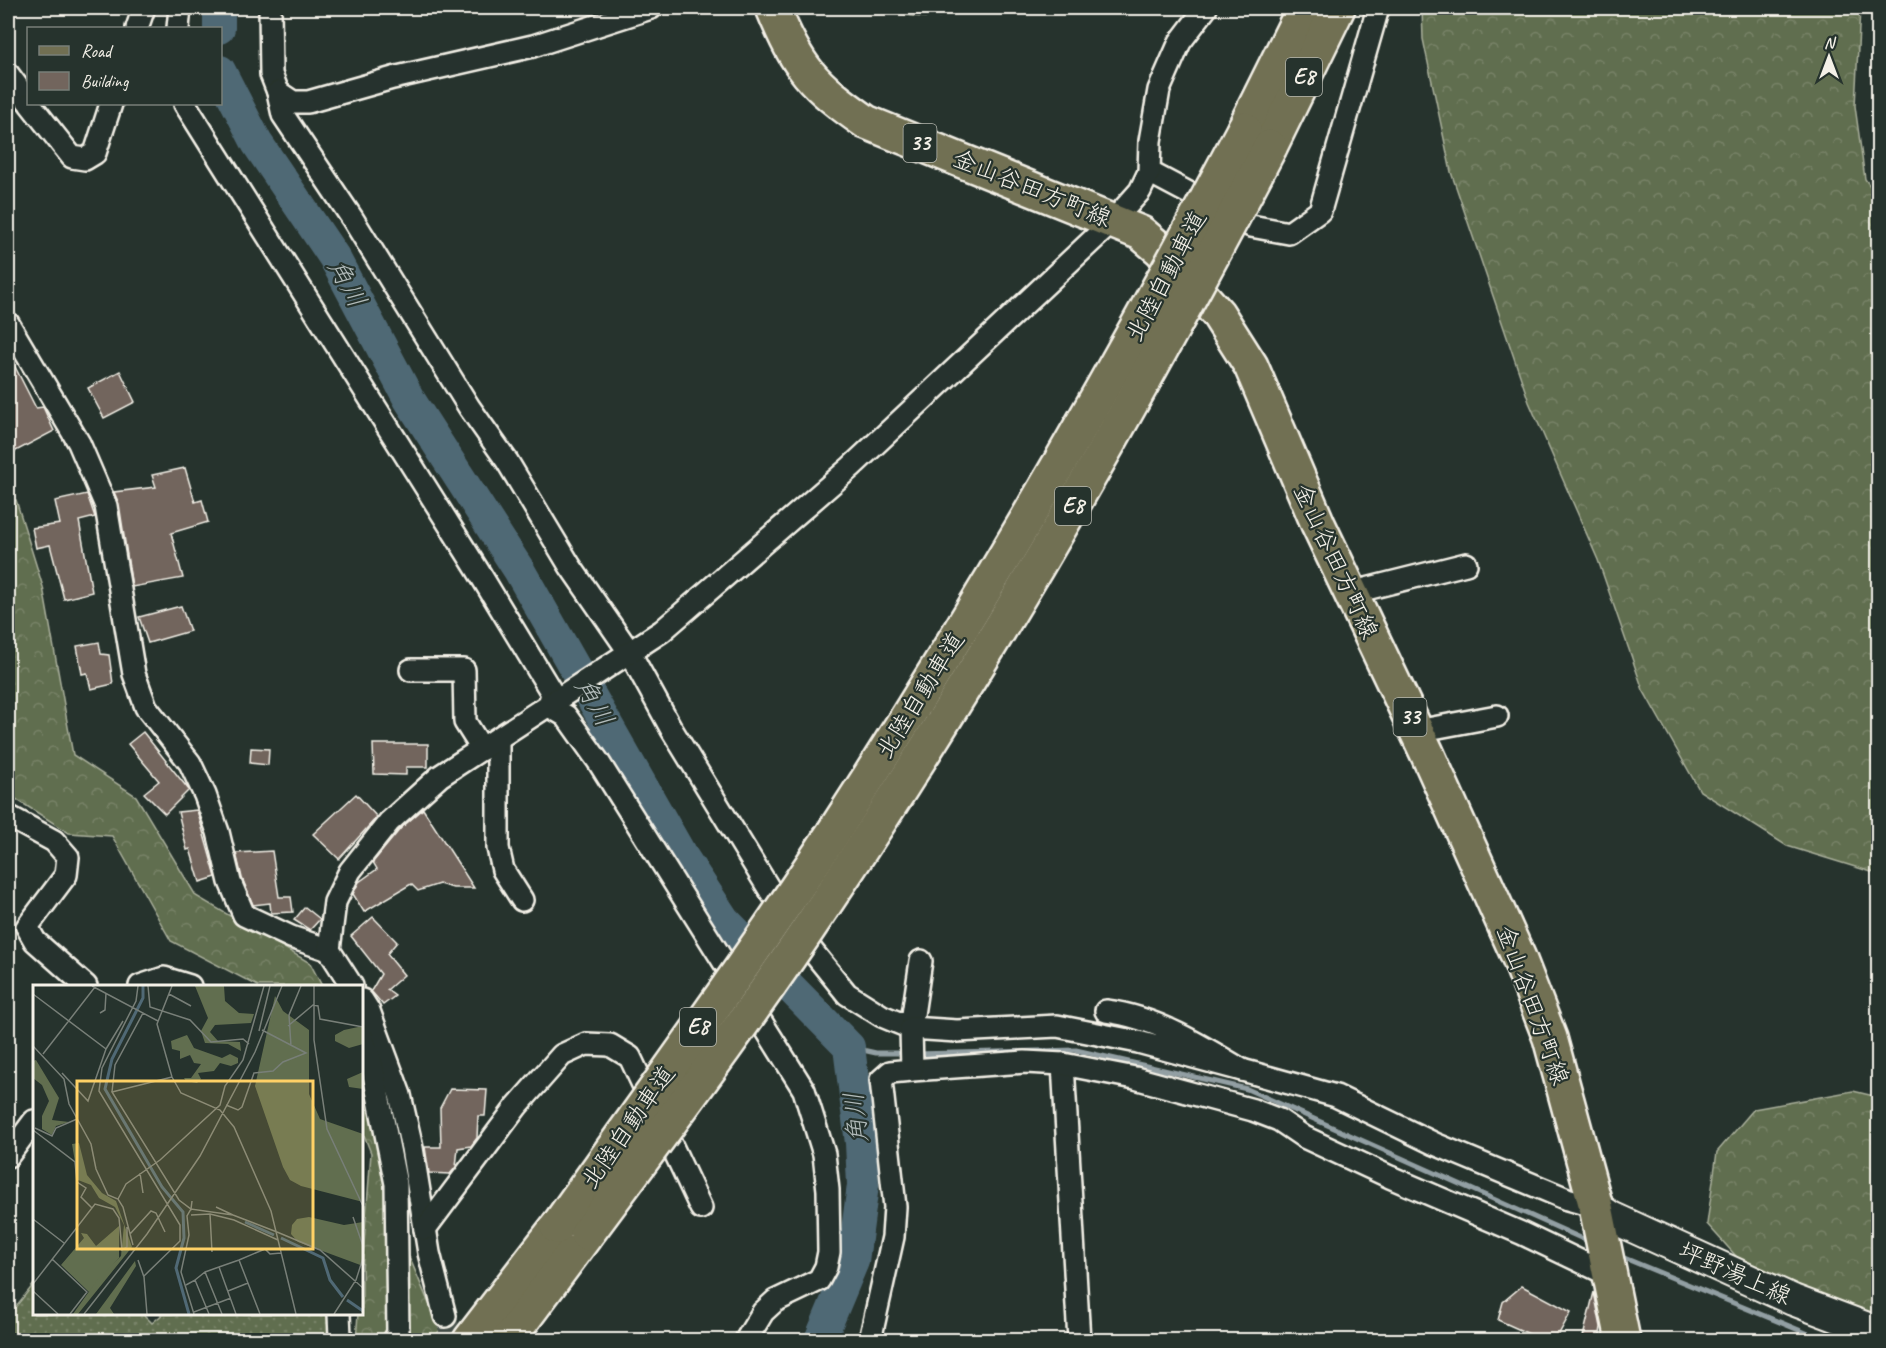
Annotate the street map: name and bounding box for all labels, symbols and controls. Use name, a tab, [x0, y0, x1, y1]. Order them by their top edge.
legend	[27, 27, 222, 105]
north arrow	[1799, 27, 1859, 87]
text: N	[1824, 33, 1837, 53]
text: Road	[81, 40, 114, 62]
road number: E8	[1286, 58, 1322, 96]
text: Building	[81, 70, 130, 92]
road number: 33	[904, 124, 936, 162]
street label: 金山谷田方町線	[948, 143, 1116, 233]
street label: 北陸自動車道	[1119, 205, 1213, 347]
water label: 角川	[320, 252, 374, 314]
street label: 金山谷田方町線	[1287, 479, 1385, 643]
road number: E8	[1055, 487, 1091, 525]
street label: 北陸自動車道	[869, 626, 971, 764]
water label: 角川	[567, 671, 621, 733]
road number: 33	[1394, 698, 1426, 736]
street label: 金山谷田方町線	[1490, 921, 1576, 1089]
inset map	[33, 985, 363, 1315]
road number: E8	[680, 1008, 716, 1046]
street label: 北陸自動車道	[574, 1059, 682, 1195]
water label: 角川	[837, 1090, 875, 1146]
street label: 坪野湯上線	[1674, 1235, 1796, 1311]

